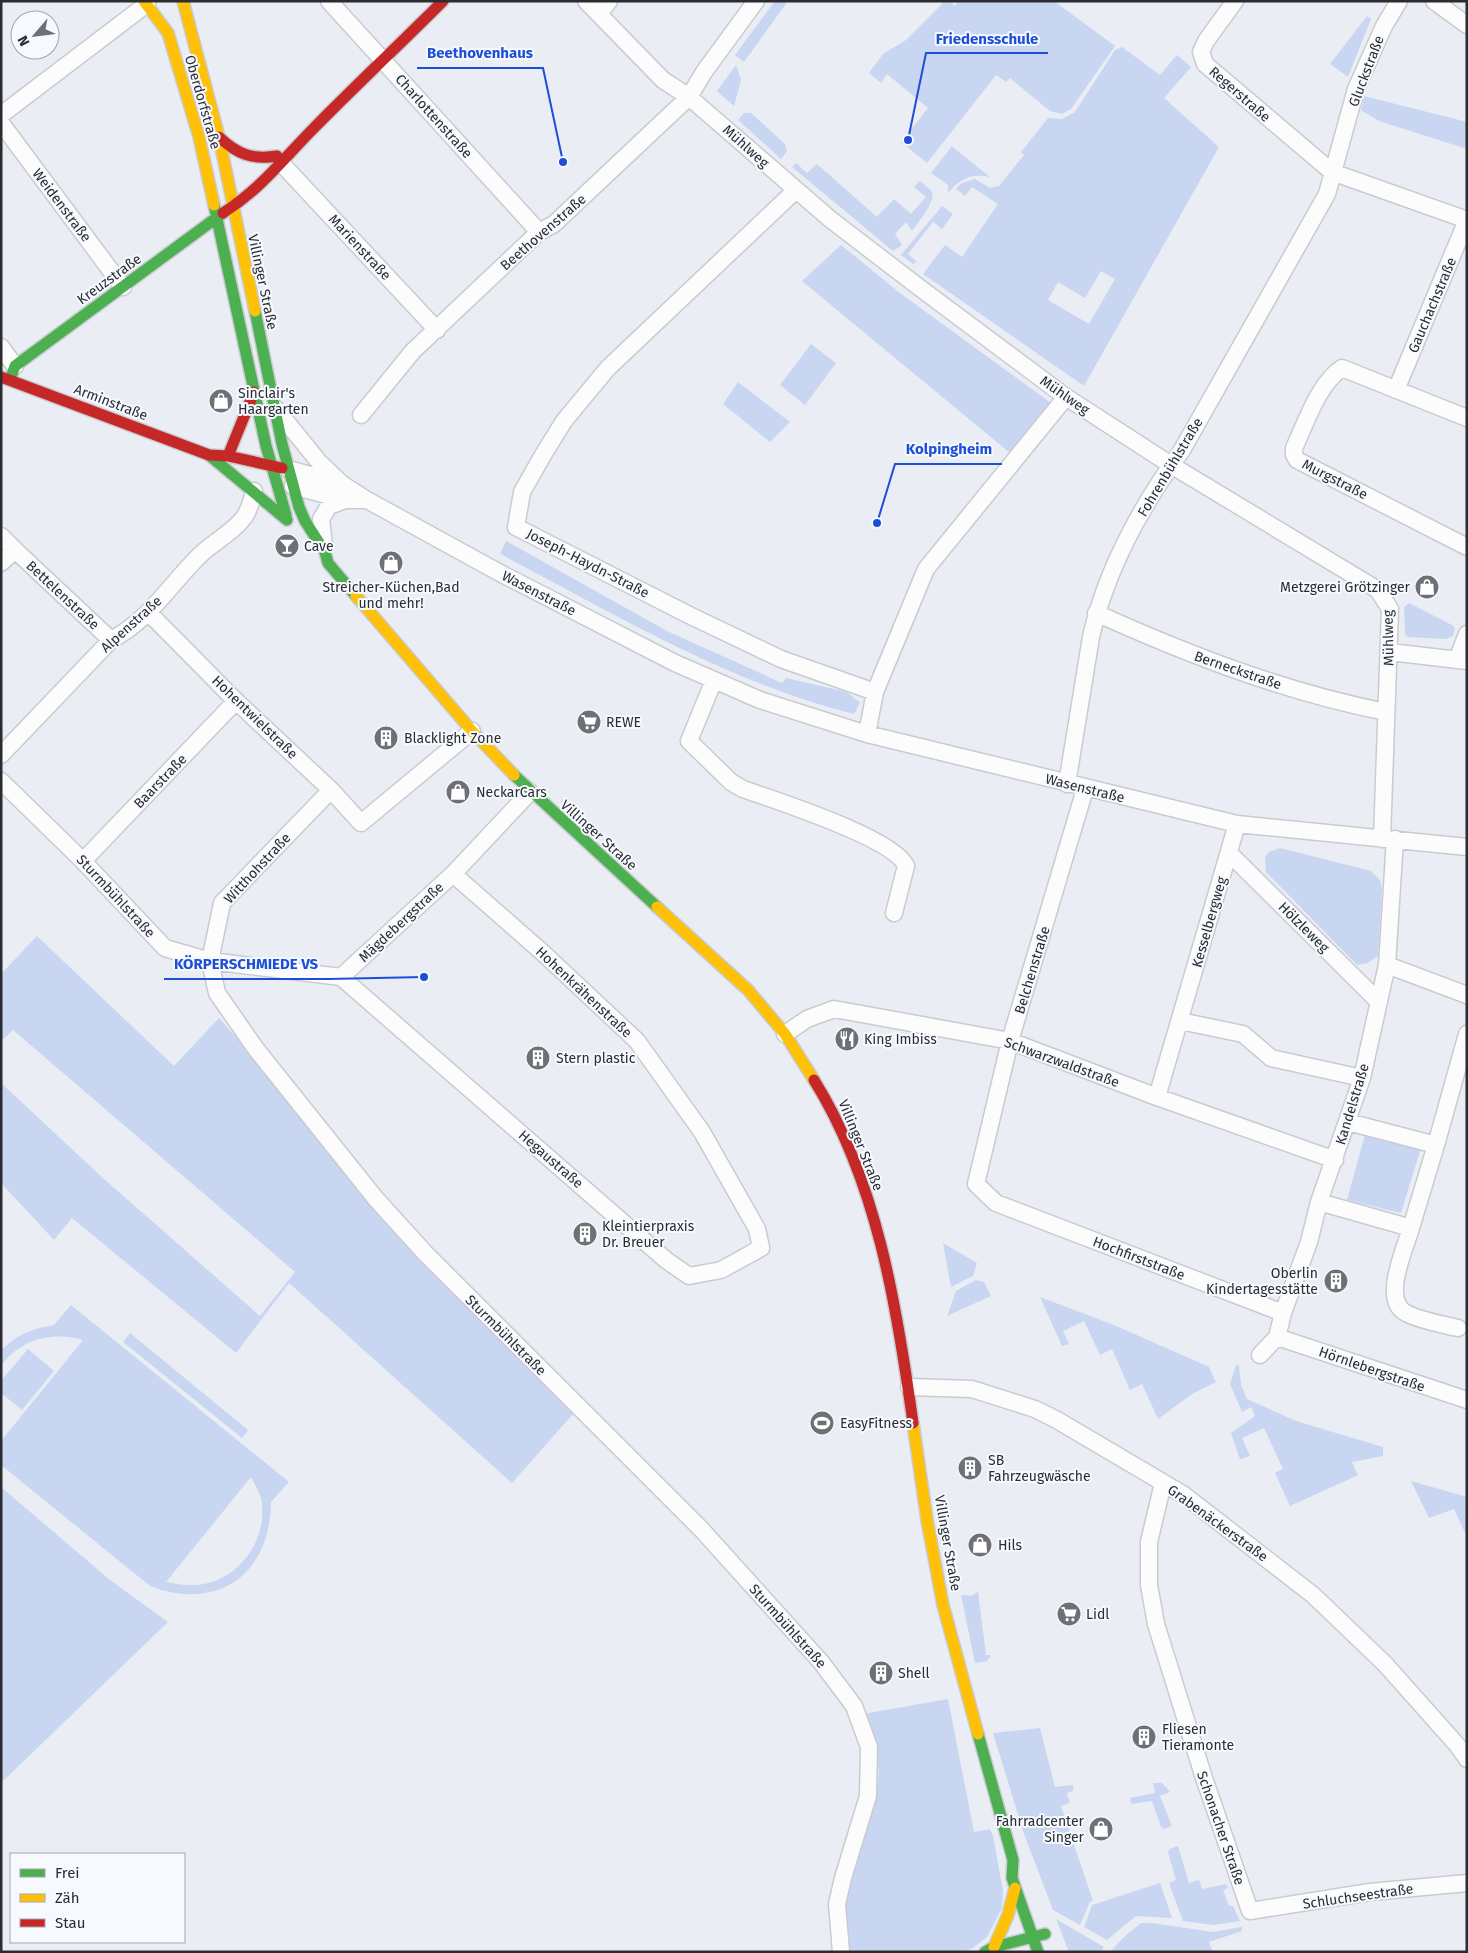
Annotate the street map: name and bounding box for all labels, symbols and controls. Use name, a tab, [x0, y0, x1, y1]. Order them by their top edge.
north arrow	[10, 10, 60, 60]
callout: Friedensschule	[926, 23, 1048, 53]
text: Friedensschule	[936, 30, 1038, 48]
text: N	[14, 33, 34, 49]
street label: Gluckstraße	[1345, 33, 1388, 109]
callout: Beethovenhaus	[417, 38, 543, 68]
text: Beethovenhaus	[427, 44, 533, 62]
street label: Oberdorfstraße	[181, 53, 224, 151]
street label: Regerstraße	[1205, 63, 1274, 126]
street label: Charlottenstraße	[392, 71, 476, 162]
street label: Mühlweg	[719, 121, 773, 172]
street label: Weidenstraße	[29, 165, 95, 245]
street label: Beethovenstraße	[497, 191, 590, 274]
street label: Marienstraße	[325, 211, 394, 284]
street label: Villinger Straße	[244, 233, 281, 331]
street label: Kreuzstraße	[74, 250, 145, 308]
street label: Gauchachstraße	[1405, 255, 1460, 355]
street label: Mühlweg	[1037, 372, 1093, 419]
street label: Arminstraße	[72, 381, 150, 424]
place label: Sinclair's Haargarten	[238, 385, 309, 418]
shop icon: Sinclair's Haargarten	[208, 388, 234, 414]
street label: Fohrenbühlstraße	[1134, 415, 1207, 520]
callout: Kolpingheim	[895, 434, 1002, 464]
text: Kolpingheim	[906, 440, 992, 458]
street label: Murgstraße	[1299, 456, 1370, 503]
street label: Joseph-Haydn-Straße	[524, 525, 652, 602]
bar icon: Cave	[274, 533, 300, 559]
place label: Cave	[304, 538, 334, 555]
shop icon: Streicher-Küchen,Bad und mehr!	[378, 550, 404, 576]
street label: Bettelenstraße	[23, 557, 103, 633]
street label: Wasenstraße	[499, 567, 579, 619]
shop icon: Metzgerei Grötzinger	[1414, 574, 1440, 600]
place label: Streicher-Küchen,Bad und mehr!	[322, 579, 460, 612]
place label: Metzgerei Grötzinger	[1280, 579, 1411, 596]
street label: Alpenstraße	[97, 593, 165, 656]
street label: Mühlweg	[1379, 609, 1397, 666]
street label: Berneckstraße	[1192, 648, 1284, 693]
street label: Hohentwielstraße	[208, 672, 301, 763]
supermarket icon: REWE	[576, 709, 602, 735]
place label: REWE	[606, 714, 641, 731]
building icon: Blacklight Zone	[373, 725, 399, 751]
place label: Blacklight Zone	[404, 730, 501, 747]
street label: Baarstraße	[130, 751, 190, 812]
street label: Wasenstraße	[1044, 770, 1126, 807]
shop icon: NeckarCars	[445, 779, 471, 805]
place label: NeckarCars	[476, 784, 547, 801]
street label: Villinger Straße	[557, 797, 640, 874]
street label: Witthohstraße	[220, 830, 294, 907]
street label: Sturmbühlstraße	[73, 851, 158, 941]
street label: Kesselbergweg	[1188, 874, 1231, 970]
street label: Mägdebergstraße	[355, 879, 447, 966]
street label: Hölzleweg	[1275, 898, 1333, 957]
street label: Belchenstraße	[1011, 924, 1054, 1016]
street label: Hohenkrähenstraße	[532, 943, 635, 1041]
callout: KÖRPERSCHMIEDE VS	[164, 949, 328, 979]
text: KÖRPERSCHMIEDE VS	[174, 955, 319, 973]
restaurant icon: King Imbiss	[834, 1026, 860, 1052]
place label: King Imbiss	[864, 1031, 937, 1048]
street label: Schwarzwaldstraße	[1002, 1034, 1122, 1091]
building icon: Stern plastic	[525, 1045, 551, 1071]
place label: Stern plastic	[556, 1050, 636, 1067]
street label: Kandelstraße	[1332, 1061, 1373, 1147]
street label: Villinger Straße	[834, 1097, 887, 1193]
street label: Hegaustraße	[515, 1127, 586, 1192]
place label: Kleintierpraxis Dr. Breuer	[602, 1218, 695, 1251]
building icon: Kleintierpraxis Dr. Breuer	[572, 1221, 598, 1247]
street label: Hochfirststraße	[1090, 1233, 1187, 1284]
place label: Oberlin Kindertagesstätte	[1206, 1265, 1318, 1298]
building icon: Oberlin Kindertagesstätte	[1323, 1268, 1349, 1294]
street label: Sturmbühlstraße	[462, 1291, 550, 1379]
street label: Hörnlebergstraße	[1316, 1343, 1427, 1396]
sports icon: EasyFitness	[809, 1410, 835, 1436]
place label: EasyFitness	[840, 1415, 913, 1432]
place label: SB Fahrzeugwäsche	[988, 1452, 1091, 1485]
building icon: SB Fahrzeugwäsche	[957, 1455, 983, 1481]
street label: Grabenäckerstraße	[1164, 1481, 1271, 1565]
street label: Villinger Straße	[931, 1494, 964, 1592]
shop icon: Hils	[967, 1532, 993, 1558]
place label: Hils	[998, 1537, 1023, 1554]
street label: Sturmbühlstraße	[745, 1581, 830, 1672]
supermarket icon: Lidl	[1056, 1601, 1082, 1627]
place label: Lidl	[1086, 1606, 1109, 1623]
building icon: Shell	[868, 1660, 894, 1686]
place label: Shell	[898, 1665, 930, 1682]
place label: Fliesen Tieramonte	[1162, 1721, 1234, 1754]
building icon: Fliesen Tieramonte	[1131, 1724, 1157, 1750]
street label: Schonacher Straße	[1193, 1769, 1248, 1887]
place label: Fahrradcenter Singer	[996, 1813, 1085, 1846]
shop icon: Fahrradcenter Singer	[1088, 1816, 1114, 1842]
legend	[10, 1853, 185, 1943]
text: Frei	[55, 1864, 80, 1882]
street label: Schluchseestraße	[1302, 1880, 1414, 1913]
text: Zäh	[55, 1889, 80, 1907]
text: Stau	[55, 1914, 85, 1932]

